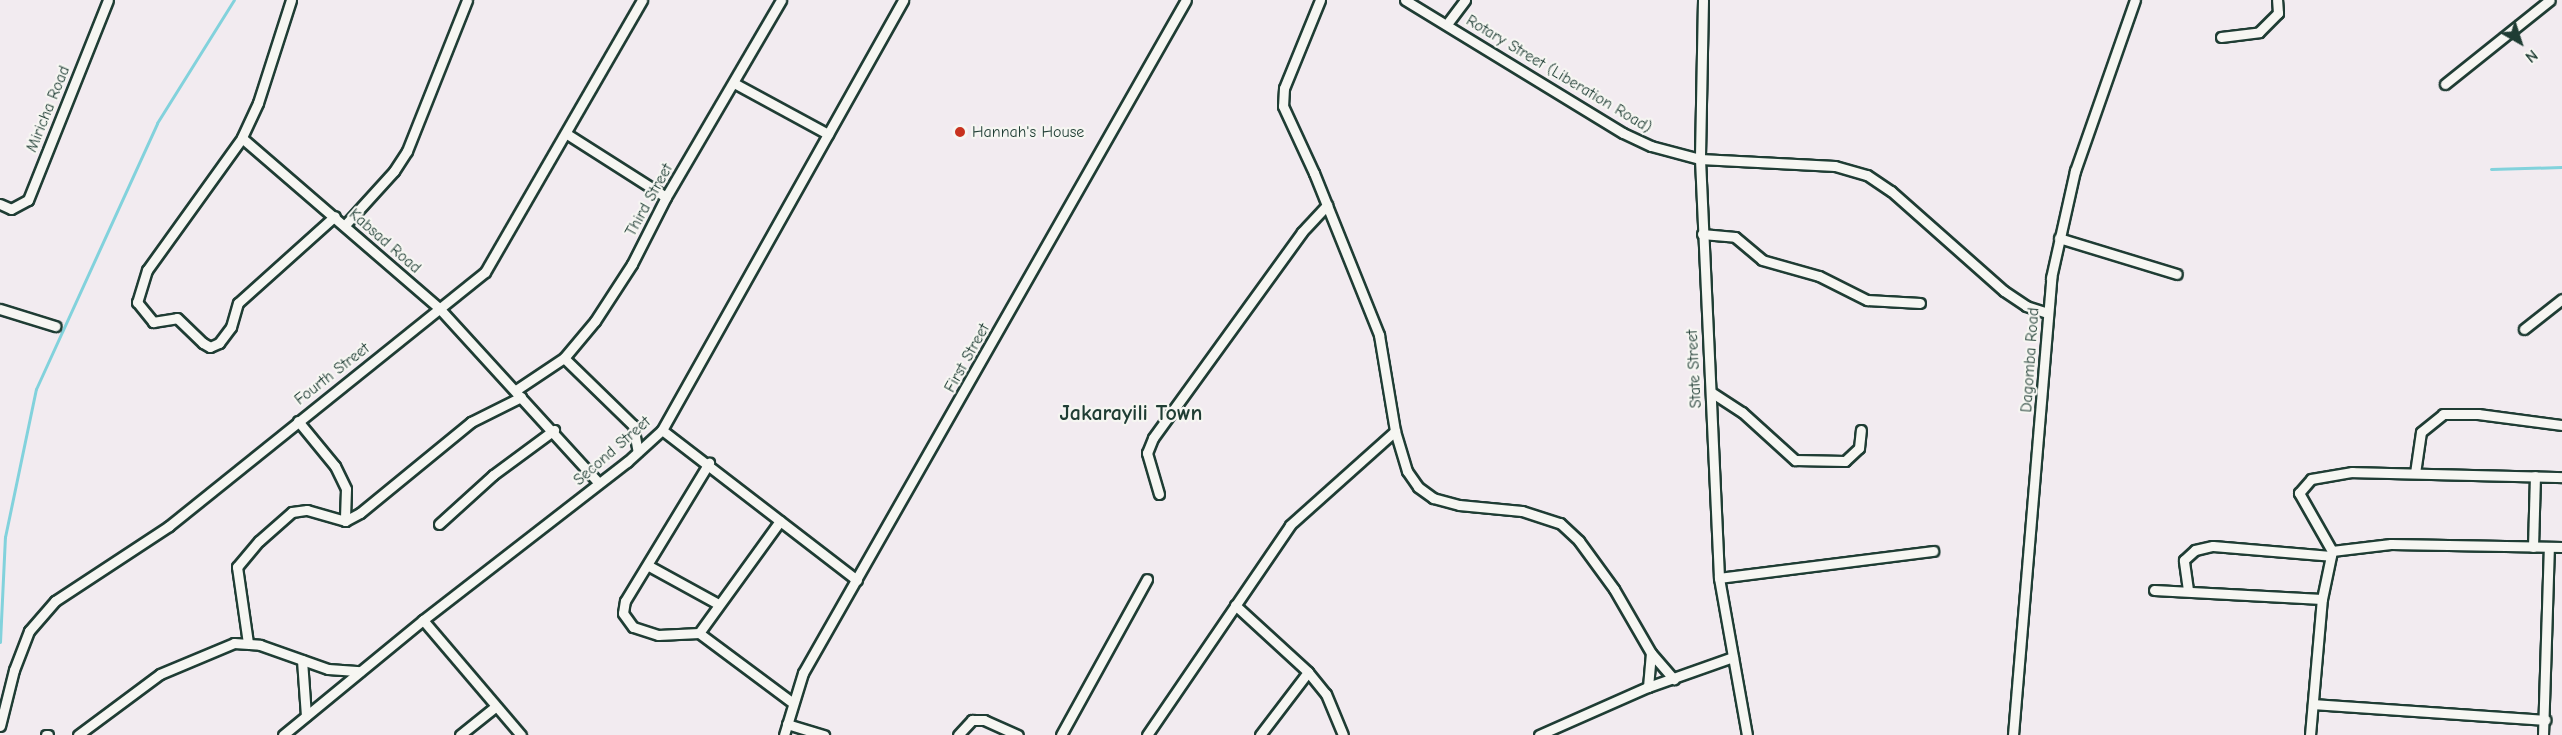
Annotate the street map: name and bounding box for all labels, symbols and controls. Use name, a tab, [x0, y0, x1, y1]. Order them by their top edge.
street label: Rotary Street (Liberation Road)	[1463, 11, 1655, 137]
north arrow	[2490, 12, 2550, 72]
text: N	[2522, 46, 2541, 66]
street label: Miricha Road	[22, 63, 74, 155]
place label: Hannah's House	[972, 122, 1084, 142]
marker: Hannah's House	[953, 125, 967, 139]
street label: Third Street	[621, 160, 677, 240]
street label: Kabsad Road	[345, 205, 425, 277]
street label: Dagomba Road	[2017, 307, 2043, 413]
street label: First Street	[940, 320, 994, 396]
street label: State Street	[1682, 329, 1706, 409]
street label: Fourth Street	[291, 339, 373, 409]
district label: Jakarayili Town	[1060, 401, 1202, 427]
street label: Second Street	[570, 412, 654, 490]

